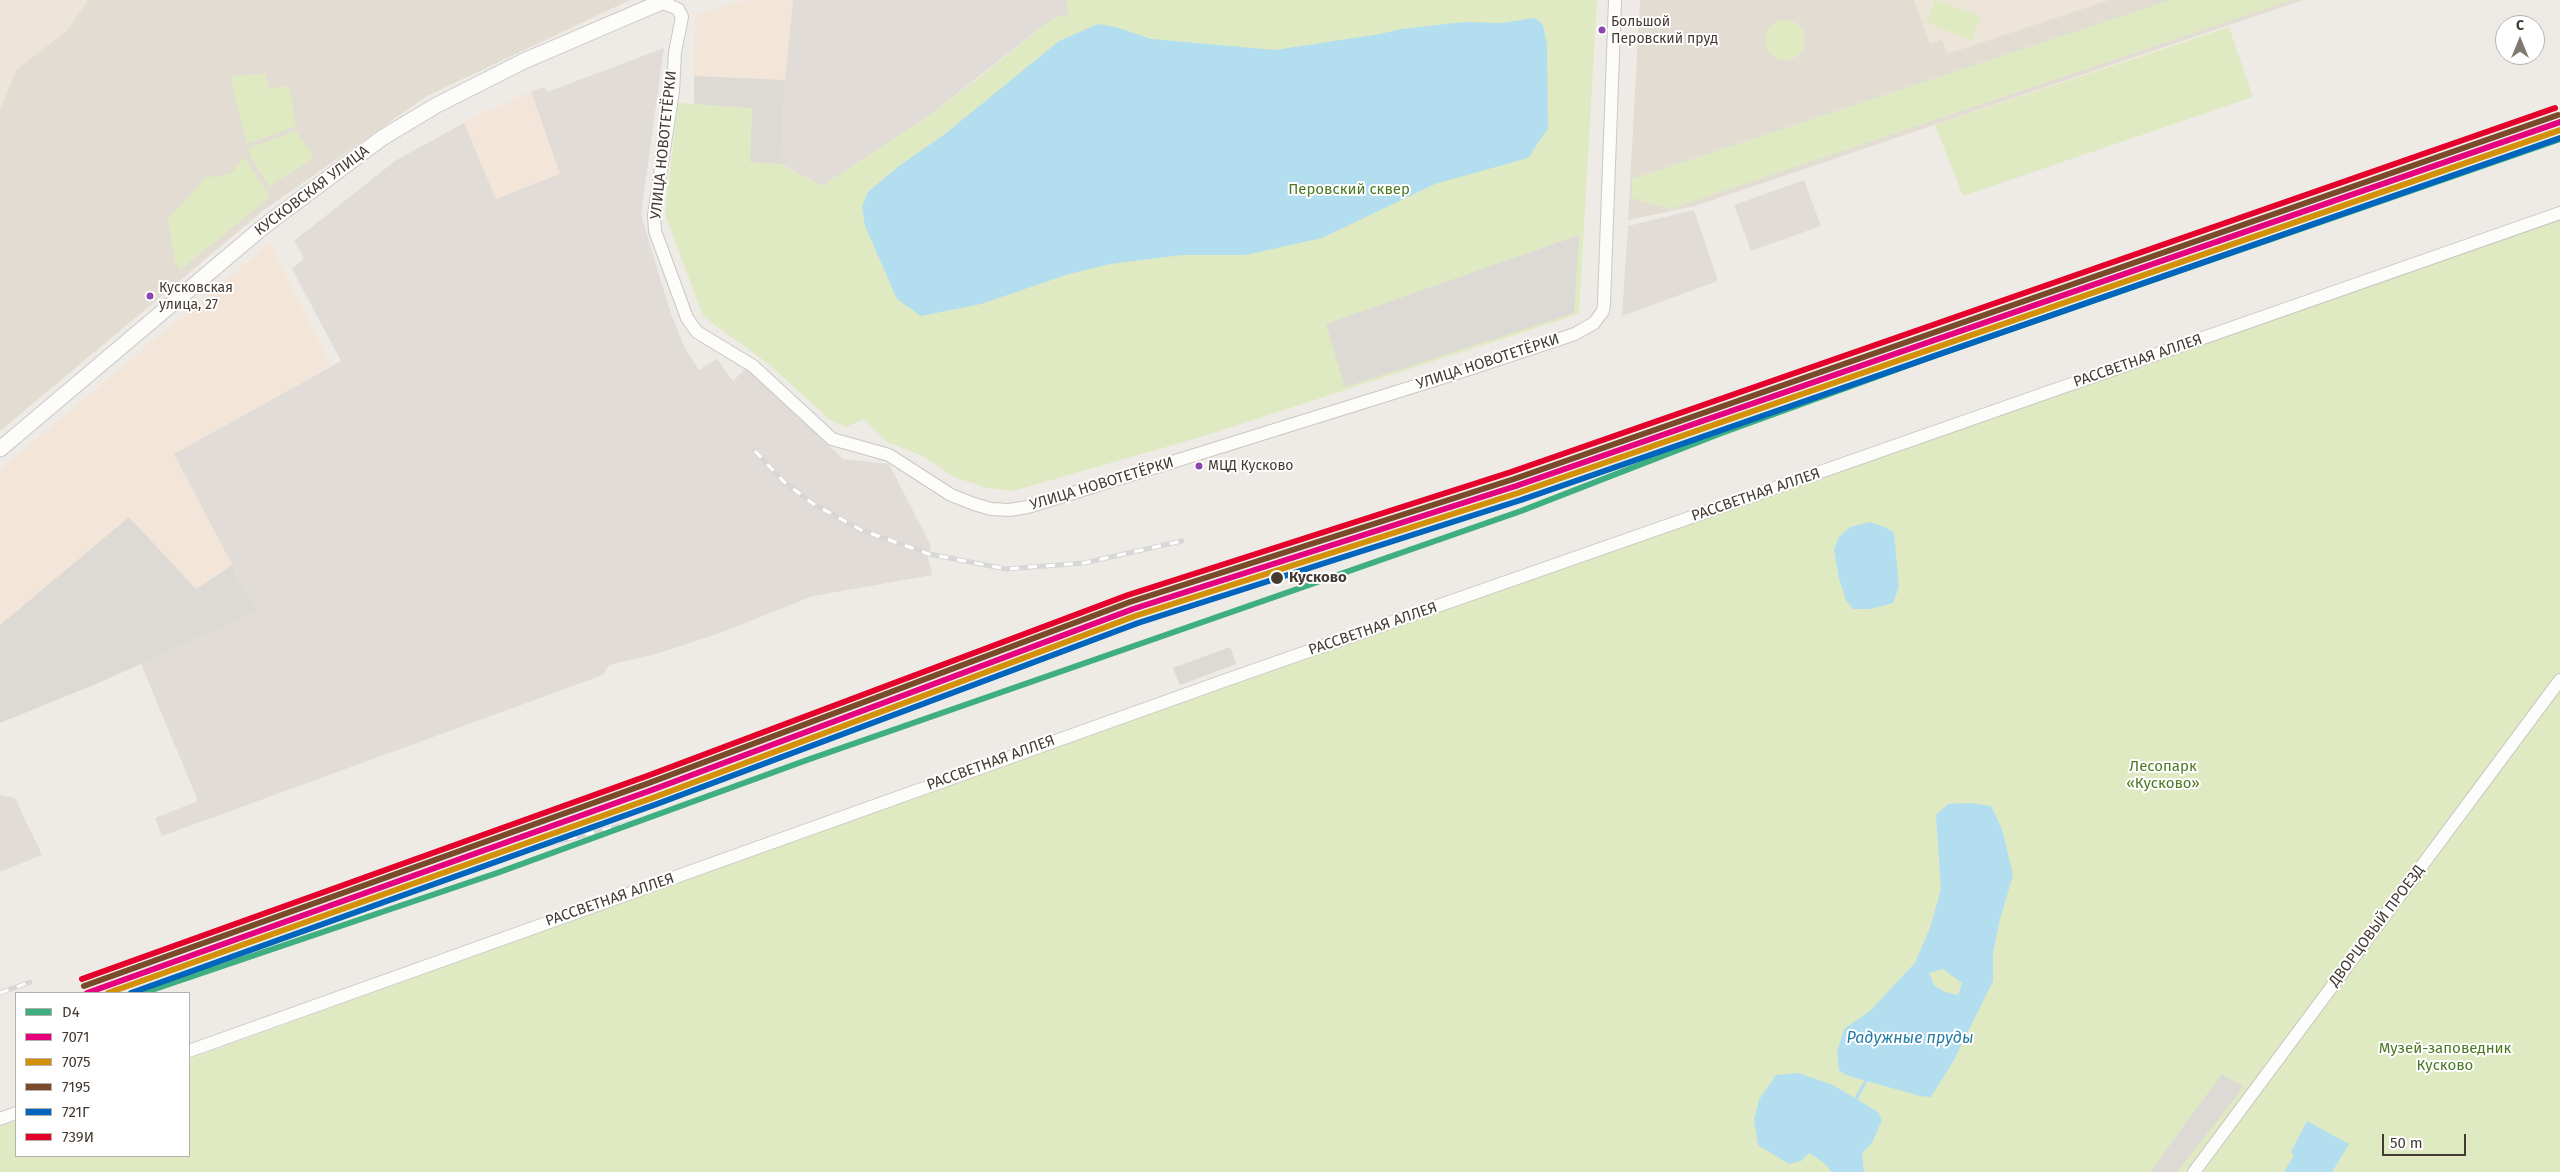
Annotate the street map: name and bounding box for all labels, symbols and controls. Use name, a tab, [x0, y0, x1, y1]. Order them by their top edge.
place label: Большой Перовский пруд	[1611, 14, 1718, 46]
north arrow	[2495, 15, 2545, 65]
text: С	[2516, 17, 2524, 34]
marker: Большой Перовский пруд	[1597, 25, 1607, 35]
street label: УЛИЦА НОВОТЕТЁРКИ	[647, 70, 681, 220]
street label: КУСКОВСКАЯ УЛИЦА	[251, 142, 373, 240]
park label: Перовский сквер	[1288, 181, 1410, 199]
place label: Кусковская улица, 27	[159, 280, 233, 312]
marker: Кусковская улица, 27	[145, 291, 155, 301]
street label: УЛИЦА НОВОТЕТЁРКИ	[1414, 330, 1562, 394]
street label: РАССВЕТНАЯ АЛЛЕЯ	[2071, 331, 2205, 391]
street label: УЛИЦА НОВОТЕТЁРКИ	[1028, 454, 1176, 514]
place label: МЦД Кусково	[1208, 458, 1293, 474]
marker: МЦД Кусково	[1194, 461, 1204, 471]
street label: РАССВЕТНАЯ АЛЛЕЯ	[1689, 465, 1823, 525]
place label: Кусково	[1289, 569, 1347, 587]
marker: Кусково	[1269, 570, 1285, 586]
street label: РАССВЕТНАЯ АЛЛЕЯ	[1306, 599, 1440, 659]
street label: РАССВЕТНАЯ АЛЛЕЯ	[924, 731, 1058, 795]
park label: Лесопарк «Кусково»	[2126, 758, 2200, 793]
street label: ДВОРЦОВЫЙ ПРОЕЗД	[2326, 862, 2428, 990]
street label: РАССВЕТНАЯ АЛЛЕЯ	[543, 870, 677, 930]
legend	[15, 992, 190, 1157]
text: D4	[62, 1003, 80, 1021]
text: 7071	[62, 1028, 89, 1046]
water label: Радужные пруды	[1847, 1029, 1973, 1049]
park label: Музей-заповедник Кусково	[2379, 1040, 2511, 1075]
text: 7075	[62, 1053, 91, 1071]
text: 7195	[62, 1078, 90, 1096]
text: 721Г	[62, 1103, 90, 1121]
scale bar	[2385, 1124, 2469, 1156]
text: 739И	[62, 1128, 94, 1146]
text: 50 m	[2390, 1134, 2423, 1152]

